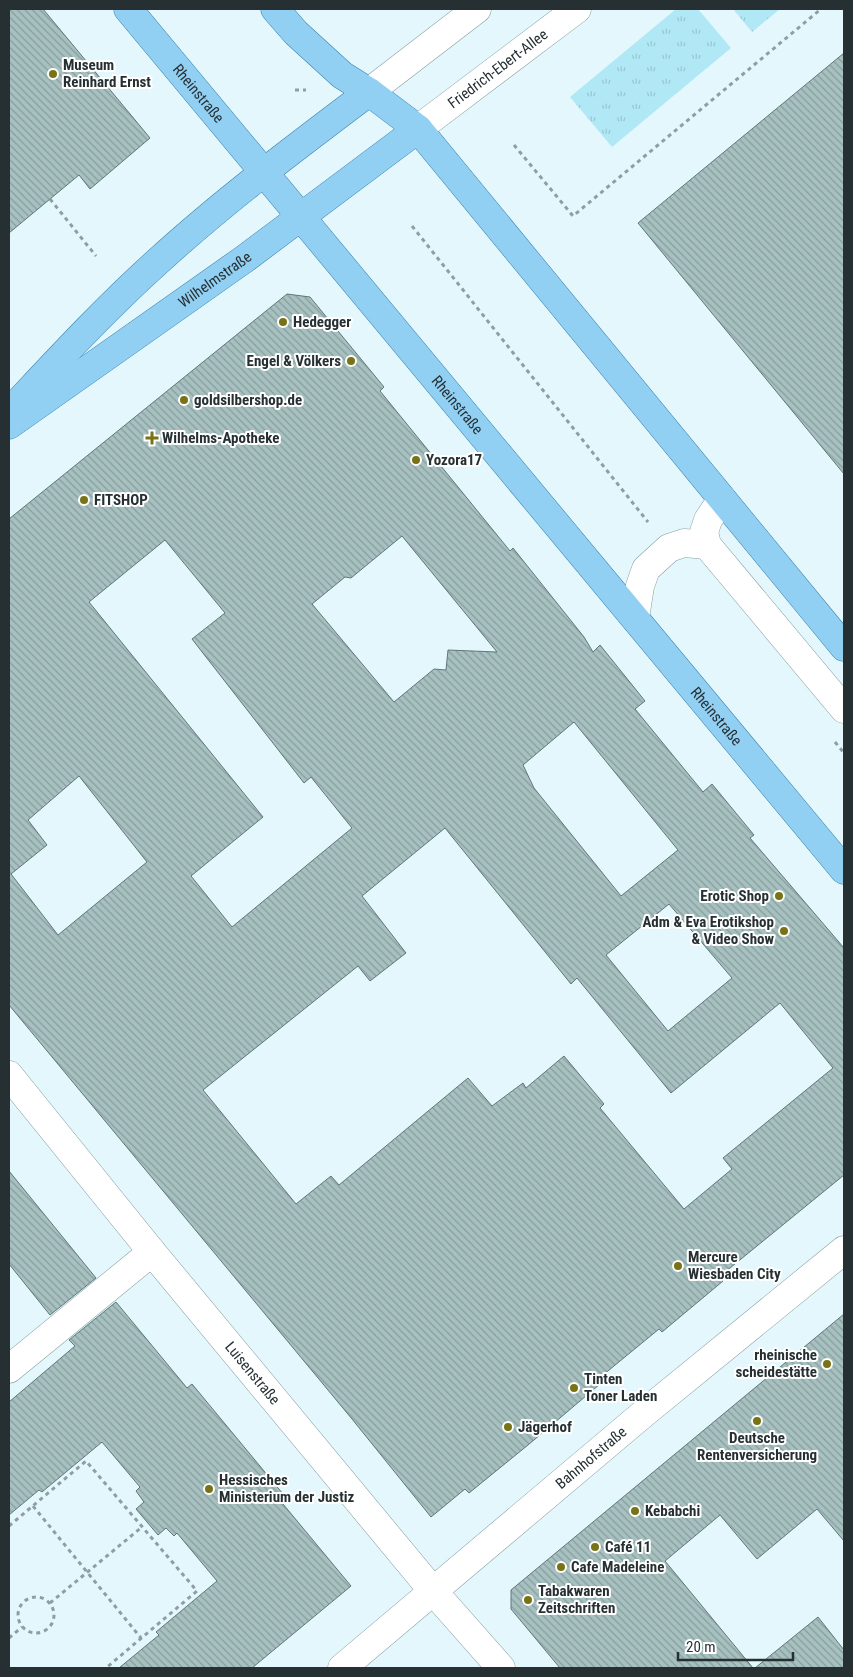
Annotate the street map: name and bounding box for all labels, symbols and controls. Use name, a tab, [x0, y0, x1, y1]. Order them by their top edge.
street label: Friedrich-Ebert-Allee	[444, 25, 551, 112]
place label: Museum Reinhard Ernst	[63, 56, 151, 91]
street label: Rheinstraße	[169, 61, 228, 126]
marker: Museum Reinhard Ernst	[47, 68, 59, 80]
street label: Wilhelmstraße	[175, 248, 255, 312]
place label: Hedegger	[293, 313, 351, 331]
marker: Hedegger	[277, 316, 289, 328]
place label: Engel & Völkers	[247, 352, 341, 370]
marker: Engel & Völkers	[345, 355, 357, 367]
street label: Rheinstraße	[428, 372, 487, 438]
place label: goldsilbershop.de	[194, 391, 302, 409]
marker: goldsilbershop.de	[178, 394, 190, 406]
place label: Wilhelms-Apotheke	[162, 429, 279, 447]
marker: Wilhelms-Apotheke	[146, 432, 158, 444]
place label: Yozora17	[426, 451, 482, 469]
marker: Yozora17	[410, 454, 422, 466]
place label: FITSHOP	[94, 491, 148, 509]
marker: FITSHOP	[78, 494, 90, 506]
street label: Rheinstraße	[687, 683, 746, 749]
place label: Erotic Shop	[700, 887, 769, 905]
marker: Erotic Shop	[773, 890, 785, 902]
place label: Adm & Eva Erotikshop & Video Show	[642, 913, 774, 948]
marker: Adm & Eva Erotikshop & Video Show	[778, 925, 790, 937]
place label: Mercure Wiesbaden City	[688, 1248, 781, 1283]
marker: Mercure Wiesbaden City	[672, 1260, 684, 1272]
street label: Luisenstraße	[221, 1338, 284, 1408]
place label: rheinische scheidestätte	[735, 1346, 817, 1381]
marker: rheinische scheidestätte	[821, 1358, 833, 1370]
place label: Tinten Toner Laden	[584, 1370, 657, 1405]
marker: Tinten Toner Laden	[568, 1382, 580, 1394]
marker: Deutsche Rentenversicherung	[751, 1415, 763, 1427]
place label: Jägerhof	[518, 1418, 572, 1436]
marker: Jägerhof	[502, 1421, 514, 1433]
street label: Bahnhofstraße	[552, 1423, 630, 1493]
place label: Deutsche Rentenversicherung	[697, 1429, 817, 1464]
place label: Hessisches Ministerium der Justiz	[219, 1471, 355, 1506]
marker: Hessisches Ministerium der Justiz	[203, 1483, 215, 1495]
place label: Kebabchi	[645, 1502, 700, 1520]
marker: Kebabchi	[629, 1505, 641, 1517]
place label: Café 11	[605, 1538, 651, 1556]
marker: Café 11	[589, 1541, 601, 1553]
place label: Cafe Madeleine	[571, 1558, 664, 1576]
marker: Cafe Madeleine	[555, 1561, 567, 1573]
place label: Tabakwaren Zeitschriften	[538, 1582, 615, 1617]
marker: Tabakwaren Zeitschriften	[522, 1594, 534, 1606]
scale bar	[678, 1630, 793, 1662]
text: 20 m	[686, 1638, 716, 1656]

